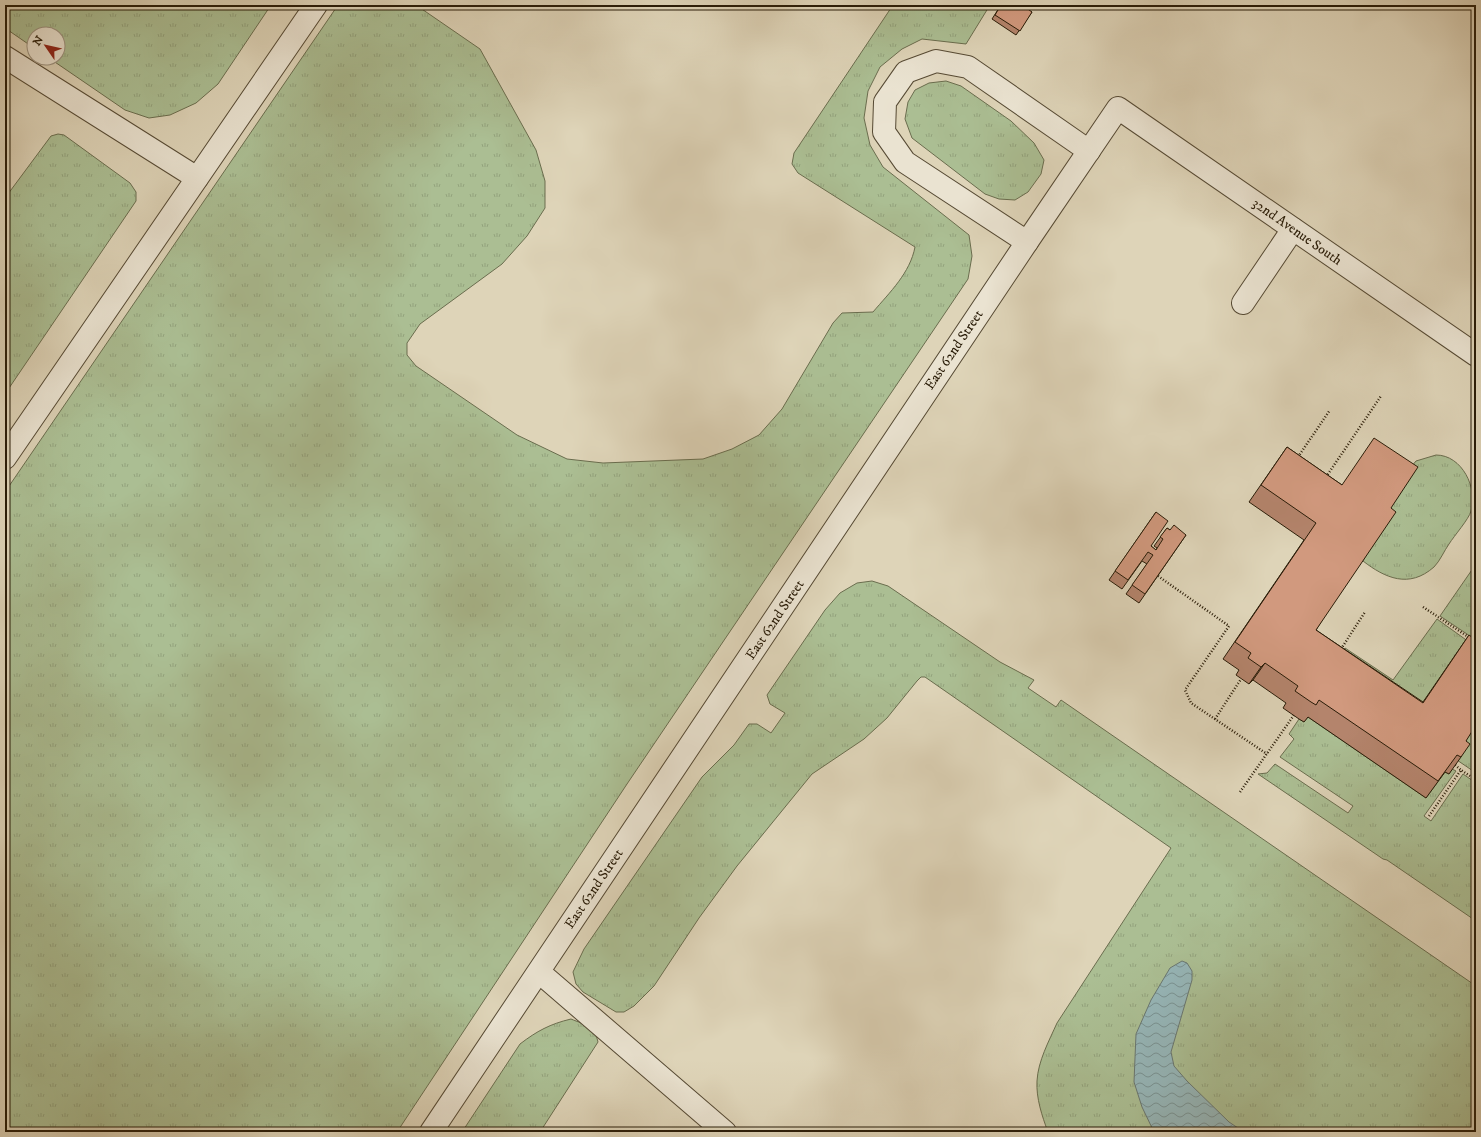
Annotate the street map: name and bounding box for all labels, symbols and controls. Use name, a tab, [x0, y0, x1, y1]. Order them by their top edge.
north arrow	[26, 26, 66, 66]
text: N	[30, 33, 47, 49]
street label: 32nd Avenue South	[1249, 194, 1346, 270]
street label: East 62nd Street	[921, 306, 988, 393]
street label: East 62nd Street	[742, 576, 809, 663]
street label: East 62nd Street	[561, 845, 628, 932]

